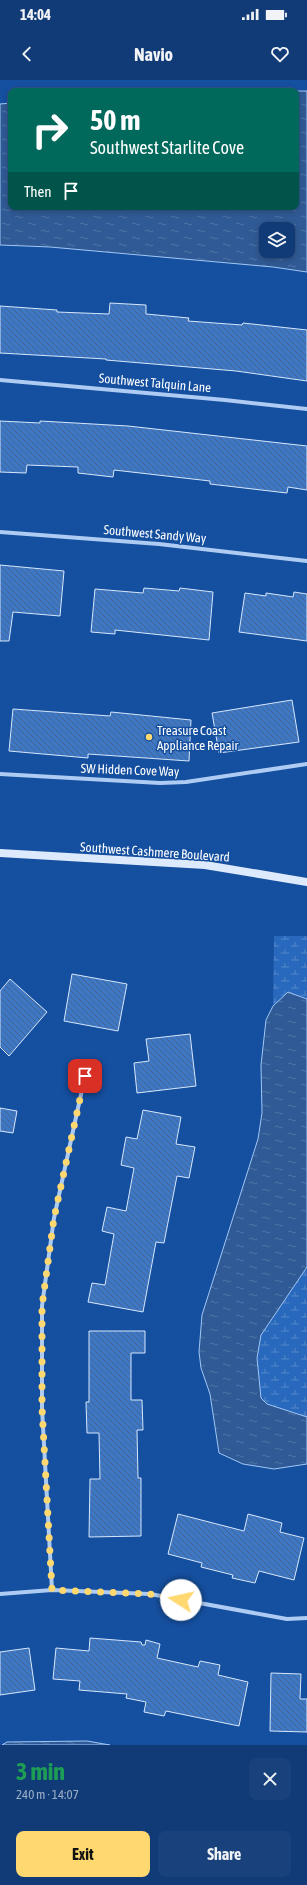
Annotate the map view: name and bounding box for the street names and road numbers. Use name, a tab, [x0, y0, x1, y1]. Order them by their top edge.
street label: Southwest Talquin Lane	[98, 371, 212, 395]
street label: Southwest Sandy Way	[103, 522, 208, 546]
street label: SW Hidden Cove Way	[80, 761, 180, 779]
street label: Southwest Cashmere Boulevard	[80, 839, 230, 865]

